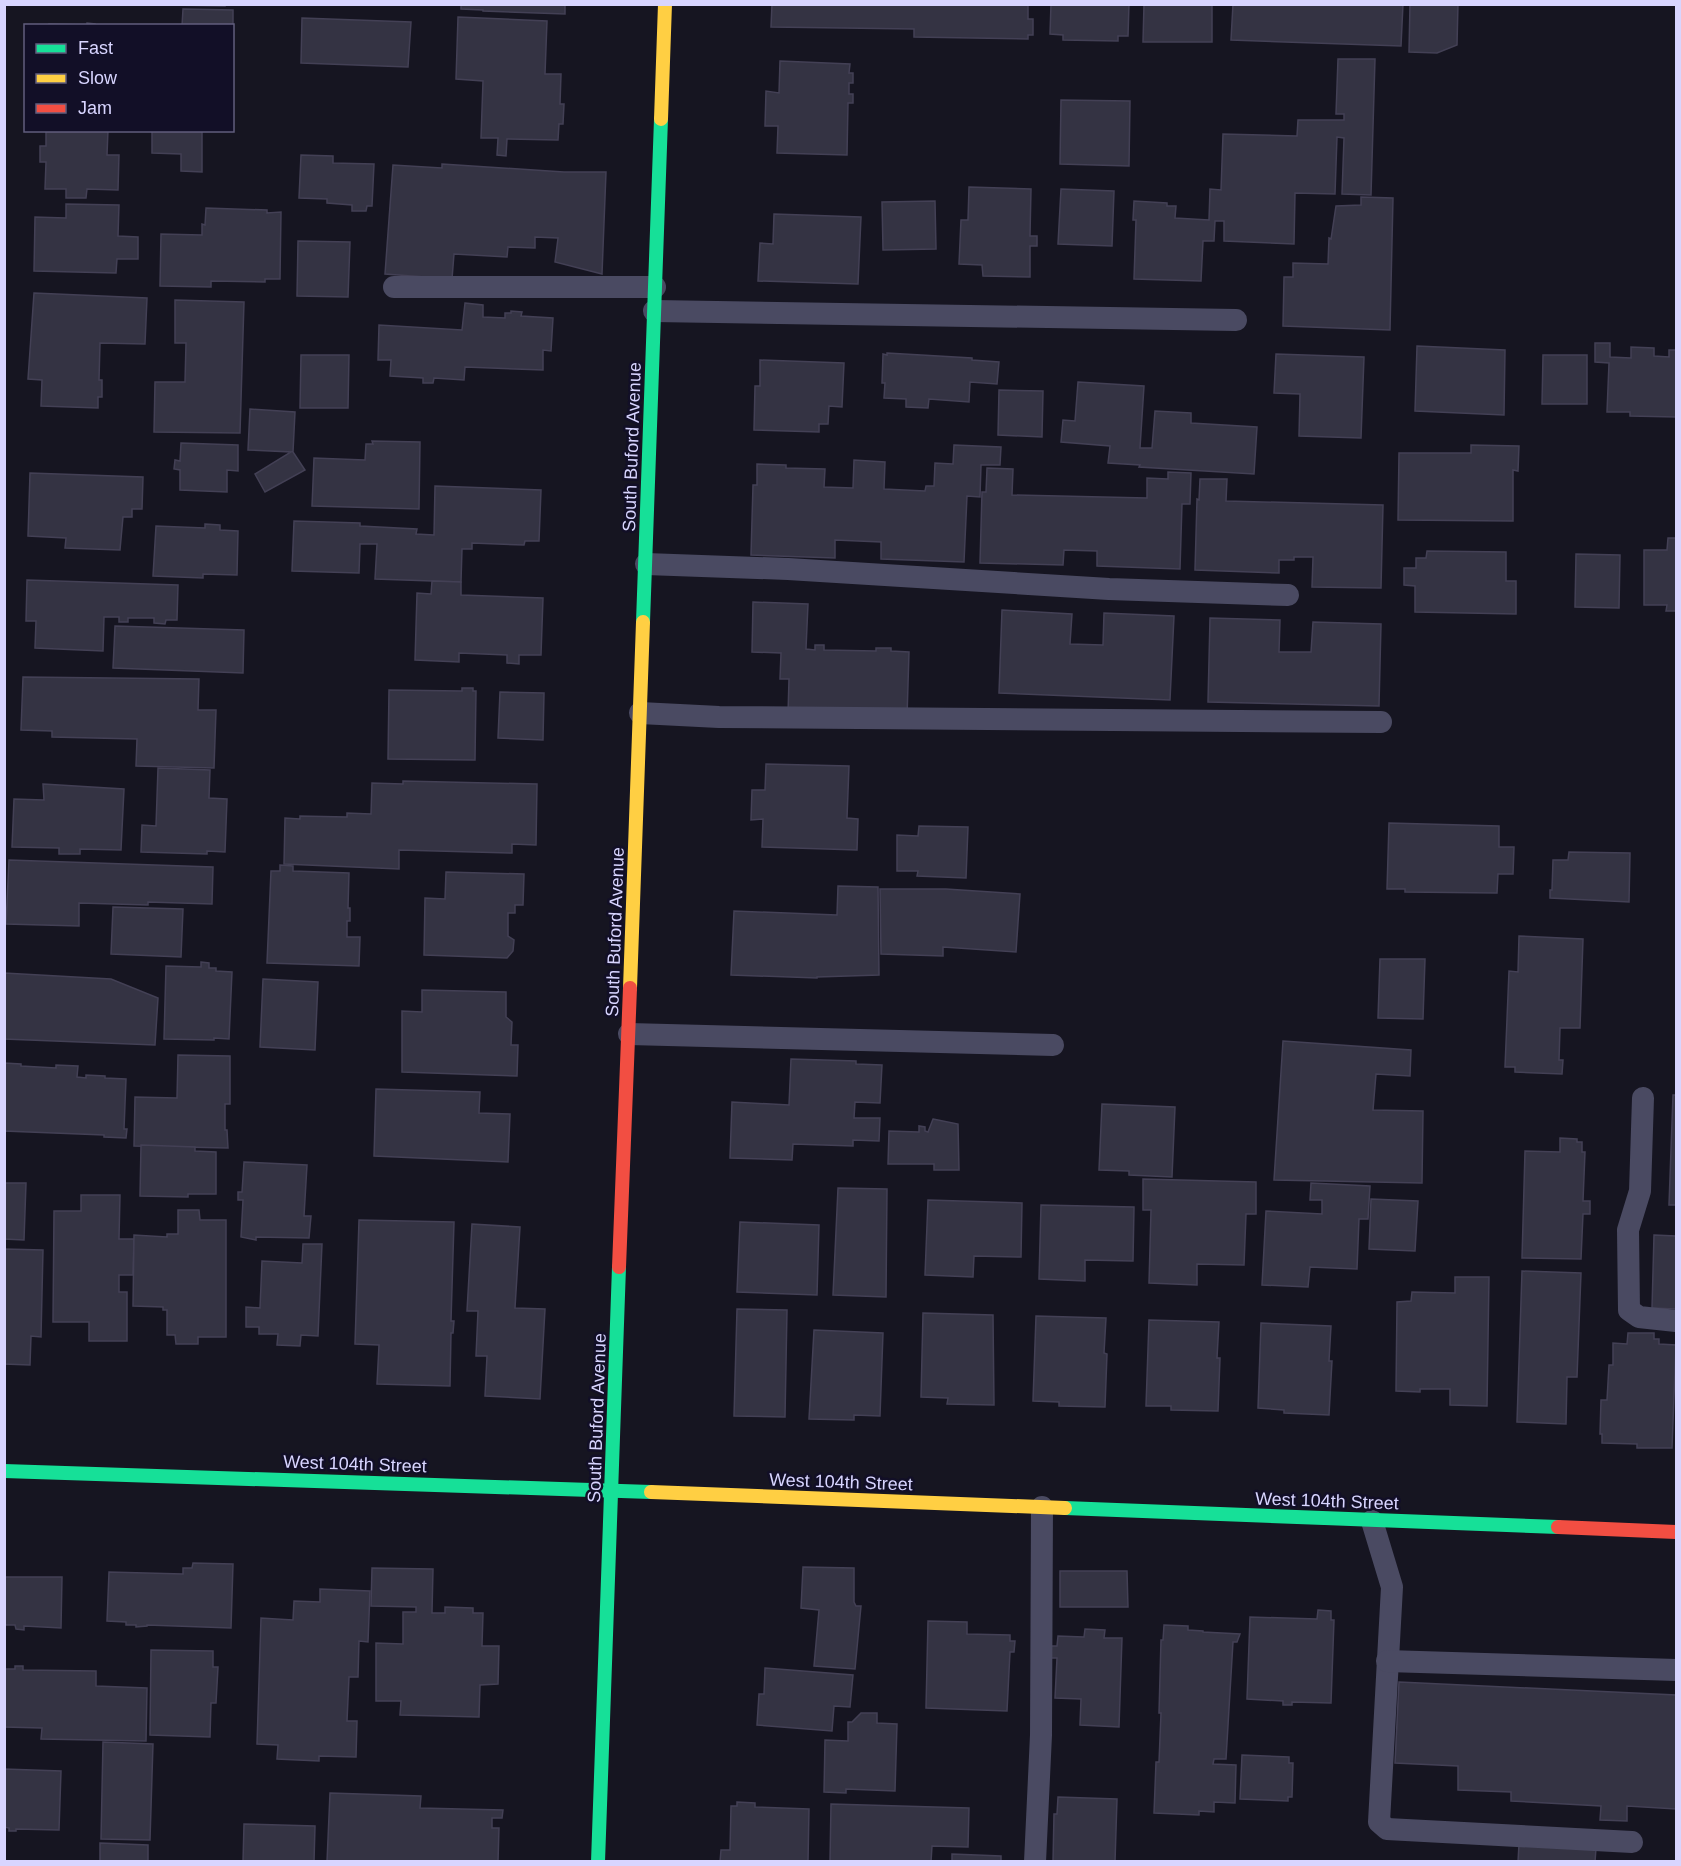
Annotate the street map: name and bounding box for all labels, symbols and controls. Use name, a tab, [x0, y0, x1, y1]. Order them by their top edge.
legend	[24, 24, 234, 132]
text: Fast	[78, 38, 113, 58]
text: Slow	[78, 68, 118, 88]
text: Jam	[78, 98, 112, 118]
street label: South Buford Avenue	[619, 362, 645, 532]
street label: South Buford Avenue	[602, 847, 628, 1017]
street label: South Buford Avenue	[584, 1333, 610, 1503]
street label: West 104th Street	[283, 1451, 427, 1477]
street label: West 104th Street	[769, 1469, 913, 1495]
street label: West 104th Street	[1255, 1488, 1399, 1514]

